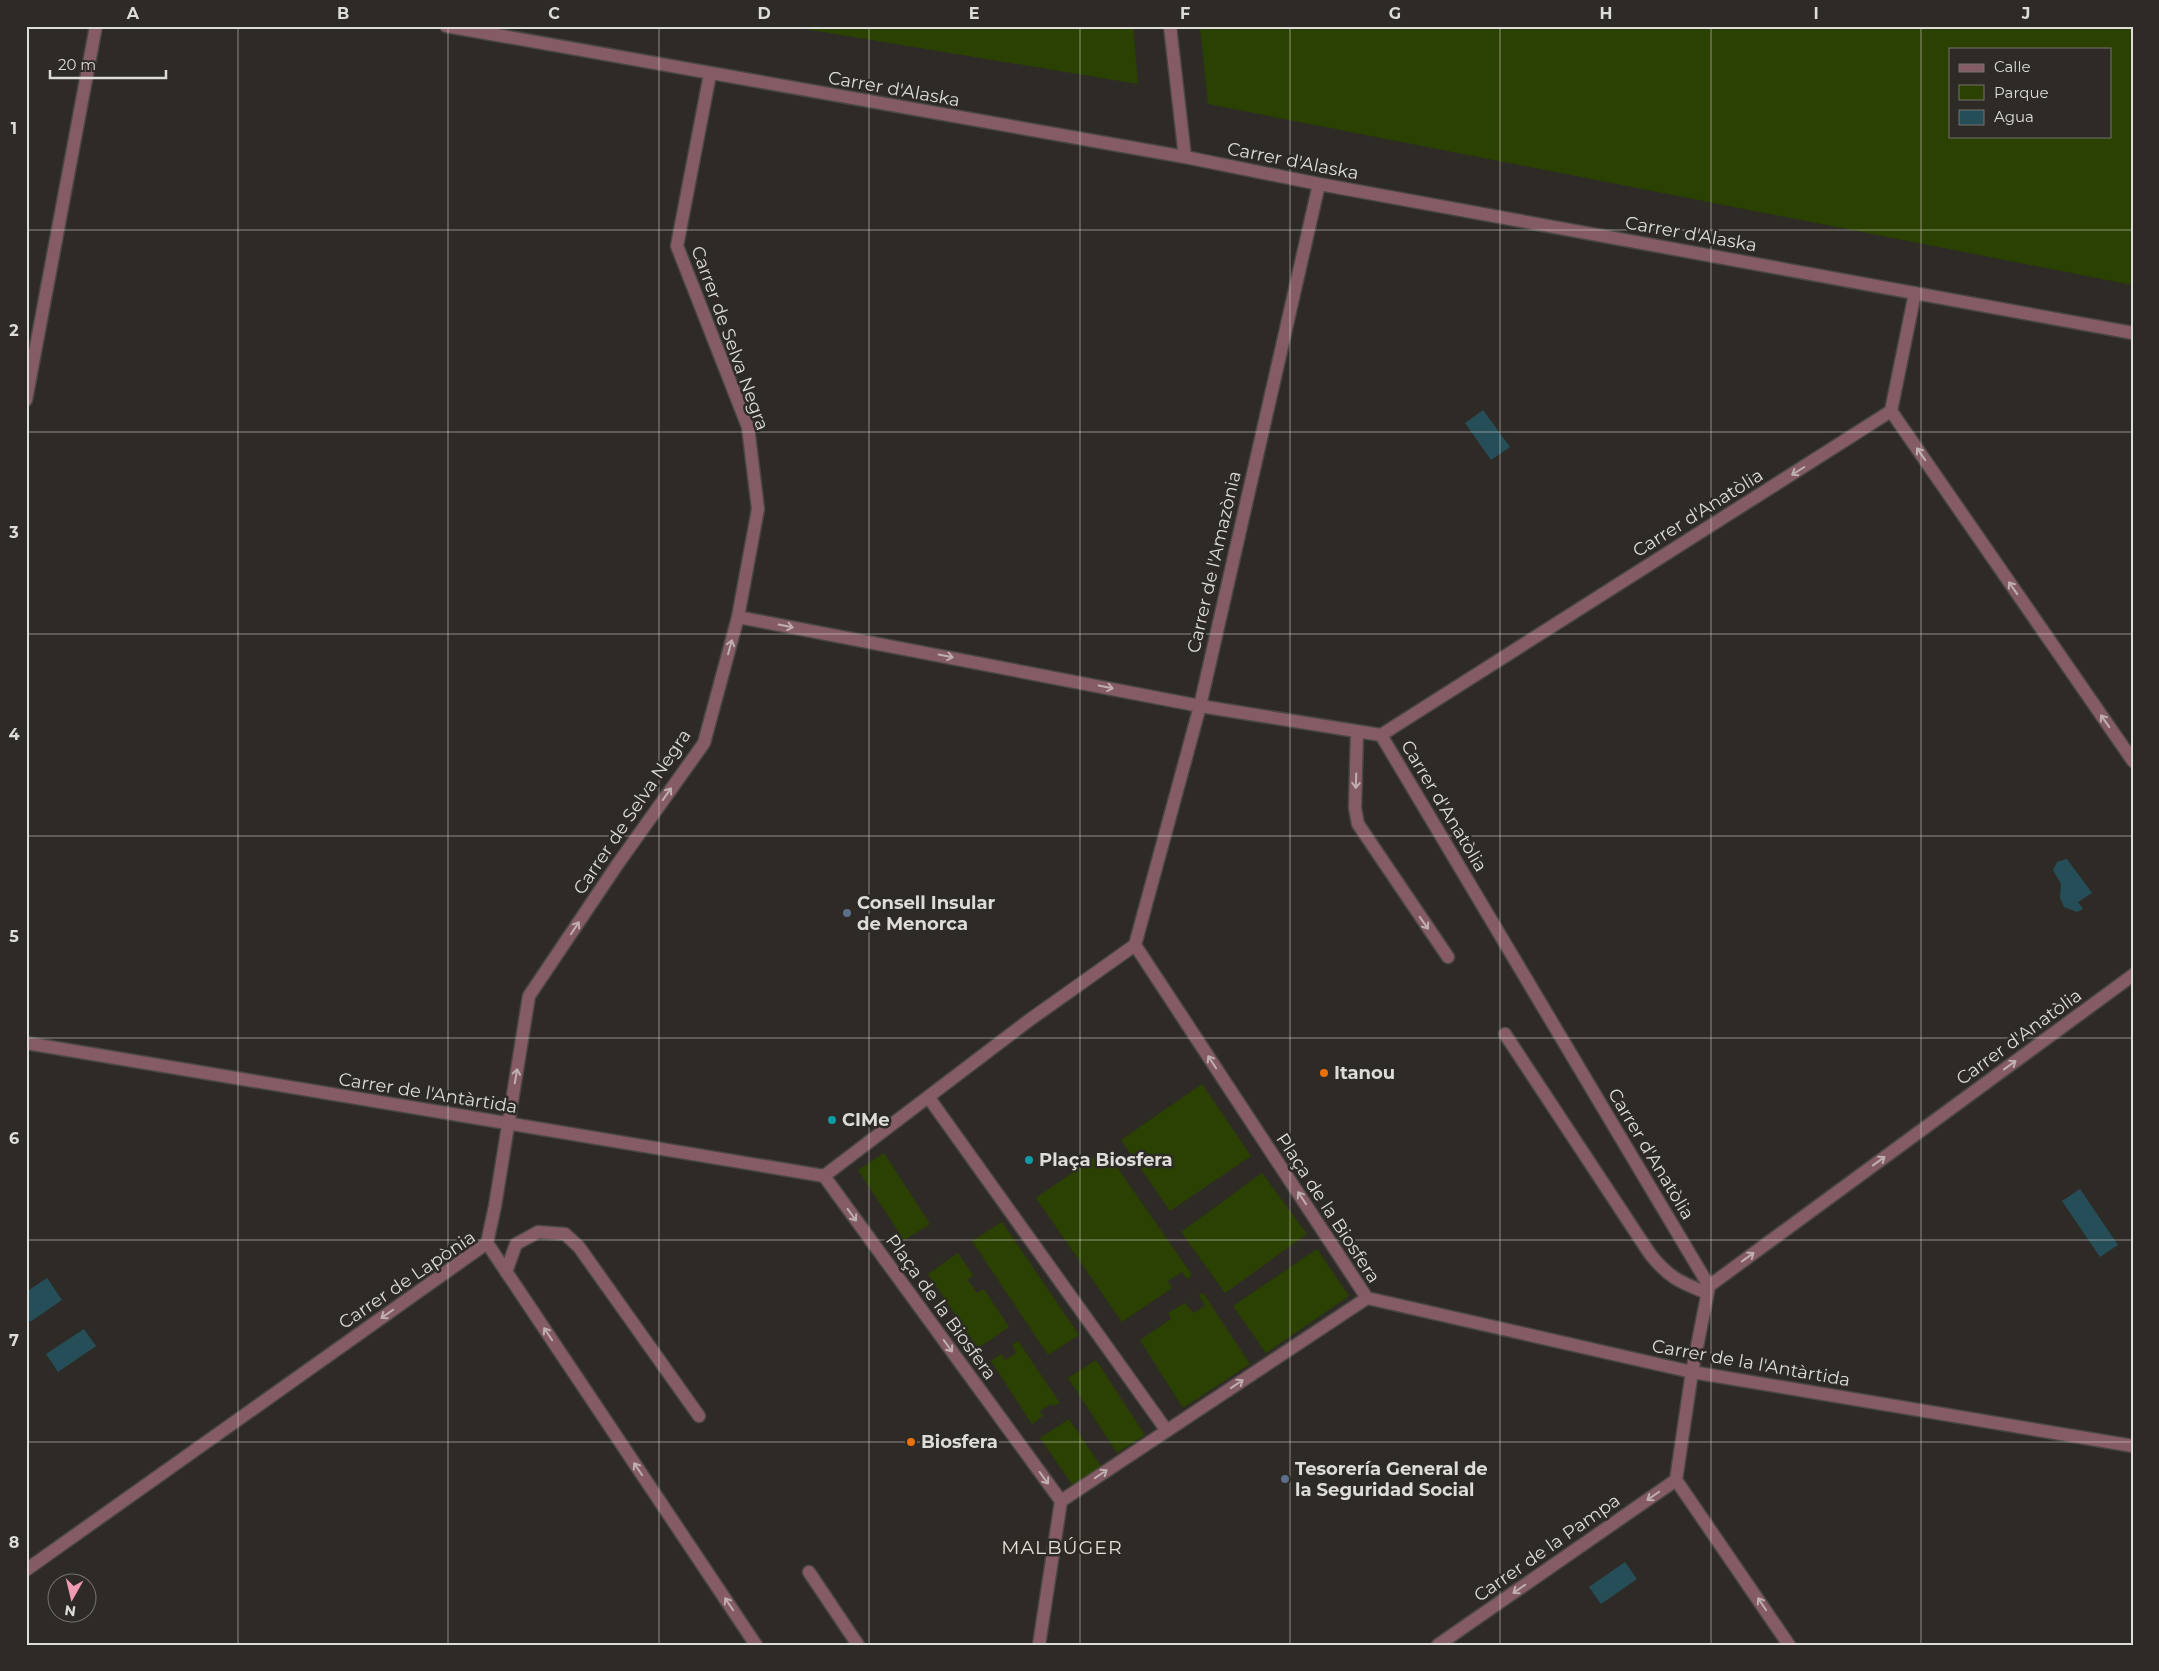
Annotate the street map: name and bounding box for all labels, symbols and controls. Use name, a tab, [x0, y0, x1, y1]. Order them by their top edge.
text: A	[126, 4, 140, 23]
text: B	[337, 4, 349, 23]
text: C	[548, 4, 560, 23]
text: D	[757, 4, 771, 23]
text: E	[969, 4, 979, 23]
text: F	[1180, 4, 1190, 23]
text: G	[1389, 4, 1401, 23]
text: H	[1600, 4, 1612, 23]
text: I	[1813, 4, 1819, 23]
text: J	[2021, 4, 2030, 23]
scale bar	[50, 48, 166, 80]
legend	[1949, 48, 2112, 138]
text: 20 m	[58, 55, 96, 74]
text: Calle	[1994, 57, 2031, 76]
street label: Carrer d'Alaska	[826, 67, 962, 111]
text: Parque	[1994, 83, 2049, 102]
text: Agua	[1994, 107, 2034, 126]
text: 1	[11, 119, 17, 138]
street label: Carrer d'Alaska	[1225, 137, 1361, 185]
street label: Carrer d'Alaska	[1623, 212, 1759, 256]
street label: Carrer de Selva Negra	[686, 243, 774, 433]
text: 2	[9, 321, 19, 340]
one-way arrow	[1916, 447, 1926, 461]
street label: Carrer d'Anatòlia	[1629, 464, 1767, 562]
one-way arrow	[1791, 466, 1805, 476]
street label: Carrer de l'Amazònia	[1182, 469, 1246, 655]
text: 3	[8, 523, 19, 542]
one-way arrow	[2008, 581, 2018, 595]
one-way arrow	[778, 622, 794, 631]
one-way arrow	[726, 640, 735, 656]
one-way arrow	[938, 652, 954, 662]
one-way arrow	[1097, 682, 1113, 692]
one-way arrow	[2100, 715, 2110, 729]
text: 4	[8, 725, 20, 744]
street label: Carrer de Selva Negra	[569, 725, 695, 899]
street label: Carrer d'Anatòlia	[1396, 736, 1492, 876]
one-way arrow	[1351, 773, 1360, 789]
one-way arrow	[662, 788, 672, 802]
place label: Consell Insular de Menorca	[857, 892, 996, 935]
marker: Consell Insular de Menorca	[841, 907, 853, 919]
one-way arrow	[1419, 915, 1429, 929]
one-way arrow	[569, 921, 580, 935]
text: 5	[9, 927, 19, 946]
street label: Carrer d'Anatòlia	[1952, 984, 2086, 1090]
one-way arrow	[1207, 1056, 1217, 1070]
one-way arrow	[2003, 1060, 2017, 1070]
place label: Itanou	[1334, 1062, 1395, 1084]
marker: Itanou	[1318, 1067, 1330, 1079]
street label: Carrer de l'Antàrtida	[337, 1068, 519, 1118]
one-way arrow	[512, 1068, 522, 1084]
street label: Carrer d'Anatòlia	[1603, 1084, 1699, 1224]
place label: CIMe	[842, 1109, 889, 1131]
marker: CIMe	[826, 1114, 838, 1126]
text: 6	[9, 1129, 19, 1148]
street label: Plaça de la Biosfera	[1271, 1129, 1385, 1287]
place label: Plaça Biosfera	[1039, 1149, 1173, 1171]
marker: Plaça Biosfera	[1023, 1154, 1035, 1166]
one-way arrow	[1872, 1156, 1886, 1166]
one-way arrow	[1297, 1191, 1307, 1205]
one-way arrow	[847, 1208, 858, 1221]
street label: Carrer de Lapònia	[334, 1226, 480, 1334]
street label: Plaça de la Biosfera	[881, 1230, 1001, 1384]
one-way arrow	[1741, 1252, 1755, 1262]
one-way arrow	[380, 1309, 394, 1319]
one-way arrow	[543, 1328, 553, 1342]
text: 7	[9, 1331, 19, 1350]
street label: Carrer de la l'Antàrtida	[1650, 1335, 1852, 1391]
one-way arrow	[943, 1339, 953, 1353]
one-way arrow	[1230, 1379, 1244, 1389]
place label: Biosfera	[921, 1431, 998, 1453]
marker: Biosfera	[905, 1436, 917, 1448]
place label: Tesorería General de la Seguridad Social	[1295, 1458, 1488, 1501]
one-way arrow	[633, 1463, 643, 1477]
one-way arrow	[1094, 1469, 1108, 1479]
one-way arrow	[1039, 1471, 1049, 1485]
marker: Tesorería General de la Seguridad Social	[1279, 1473, 1291, 1485]
street label: Carrer de la Pampa	[1470, 1489, 1624, 1607]
one-way arrow	[1646, 1491, 1660, 1501]
text: 8	[9, 1533, 19, 1552]
district label: MALBÚGER	[1001, 1536, 1123, 1559]
north arrow	[48, 1574, 98, 1624]
one-way arrow	[1512, 1584, 1526, 1594]
one-way arrow	[724, 1598, 734, 1612]
one-way arrow	[1756, 1598, 1766, 1612]
text: N	[63, 1601, 77, 1621]

